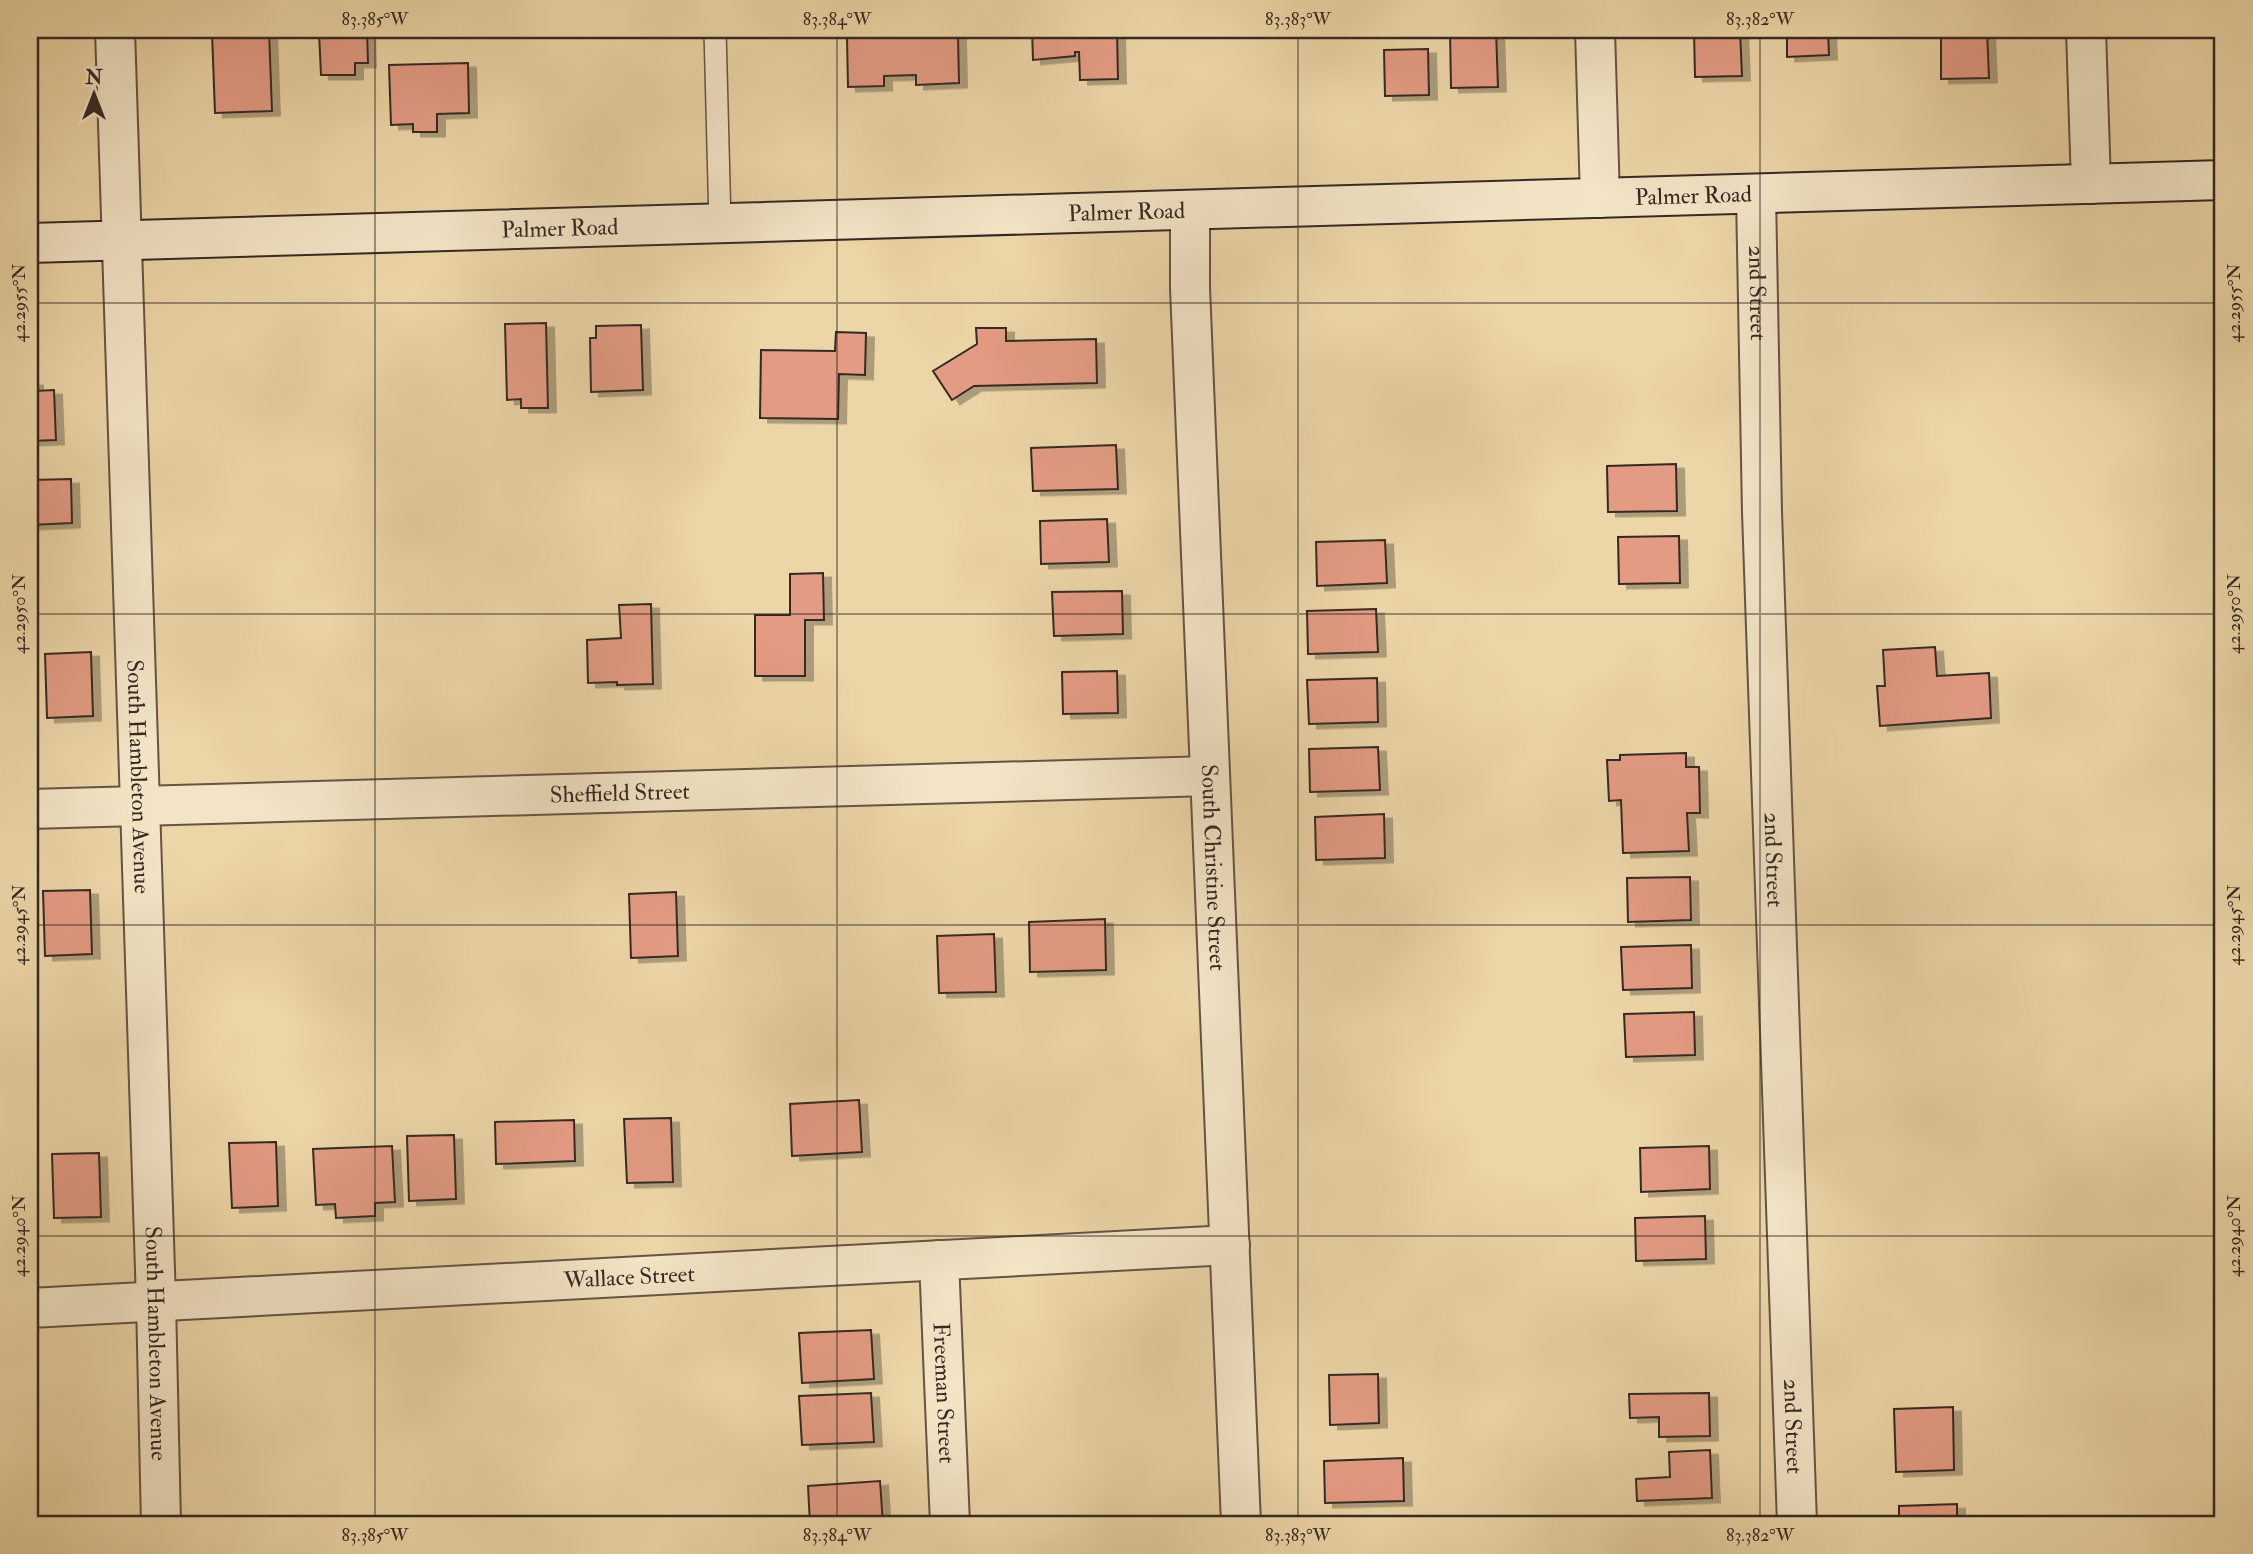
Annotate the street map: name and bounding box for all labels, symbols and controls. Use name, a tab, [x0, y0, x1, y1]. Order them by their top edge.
text: 83.385°W	[342, 8, 409, 31]
text: 83.384°W	[803, 8, 872, 31]
text: 83.383°W	[1265, 8, 1332, 31]
text: 83.382°W	[1726, 8, 1795, 31]
north arrow	[60, 60, 130, 130]
text: N	[84, 66, 103, 90]
street label: Palmer Road	[1634, 180, 1752, 212]
street label: Palmer Road	[1068, 196, 1186, 228]
street label: Palmer Road	[501, 212, 619, 244]
street label: 2nd Street	[1742, 245, 1773, 341]
text: 42.2955°N	[8, 264, 31, 342]
text: 42.2955°N	[2223, 264, 2246, 342]
text: 42.2950°N	[8, 574, 31, 654]
text: 42.2950°N	[2223, 574, 2246, 654]
street label: South Hambleton Avenue	[120, 659, 157, 895]
street label: South Christine Street	[1195, 764, 1232, 972]
street label: Sheffield Street	[549, 777, 690, 809]
street label: 2nd Street	[1757, 812, 1790, 908]
text: 42.2945°N	[8, 885, 31, 965]
text: 42.2945°N	[2223, 885, 2246, 965]
text: 42.2940°N	[8, 1195, 31, 1277]
text: 42.2940°N	[2223, 1195, 2246, 1277]
street label: South Hambleton Avenue	[139, 1226, 174, 1461]
street label: Wallace Street	[562, 1259, 696, 1295]
street label: Freeman Street	[927, 1322, 961, 1464]
street label: 2nd Street	[1777, 1378, 1809, 1474]
text: 83.385°W	[342, 1524, 409, 1547]
text: 83.384°W	[803, 1524, 872, 1547]
text: 83.383°W	[1265, 1524, 1332, 1547]
text: 83.382°W	[1726, 1524, 1795, 1547]

